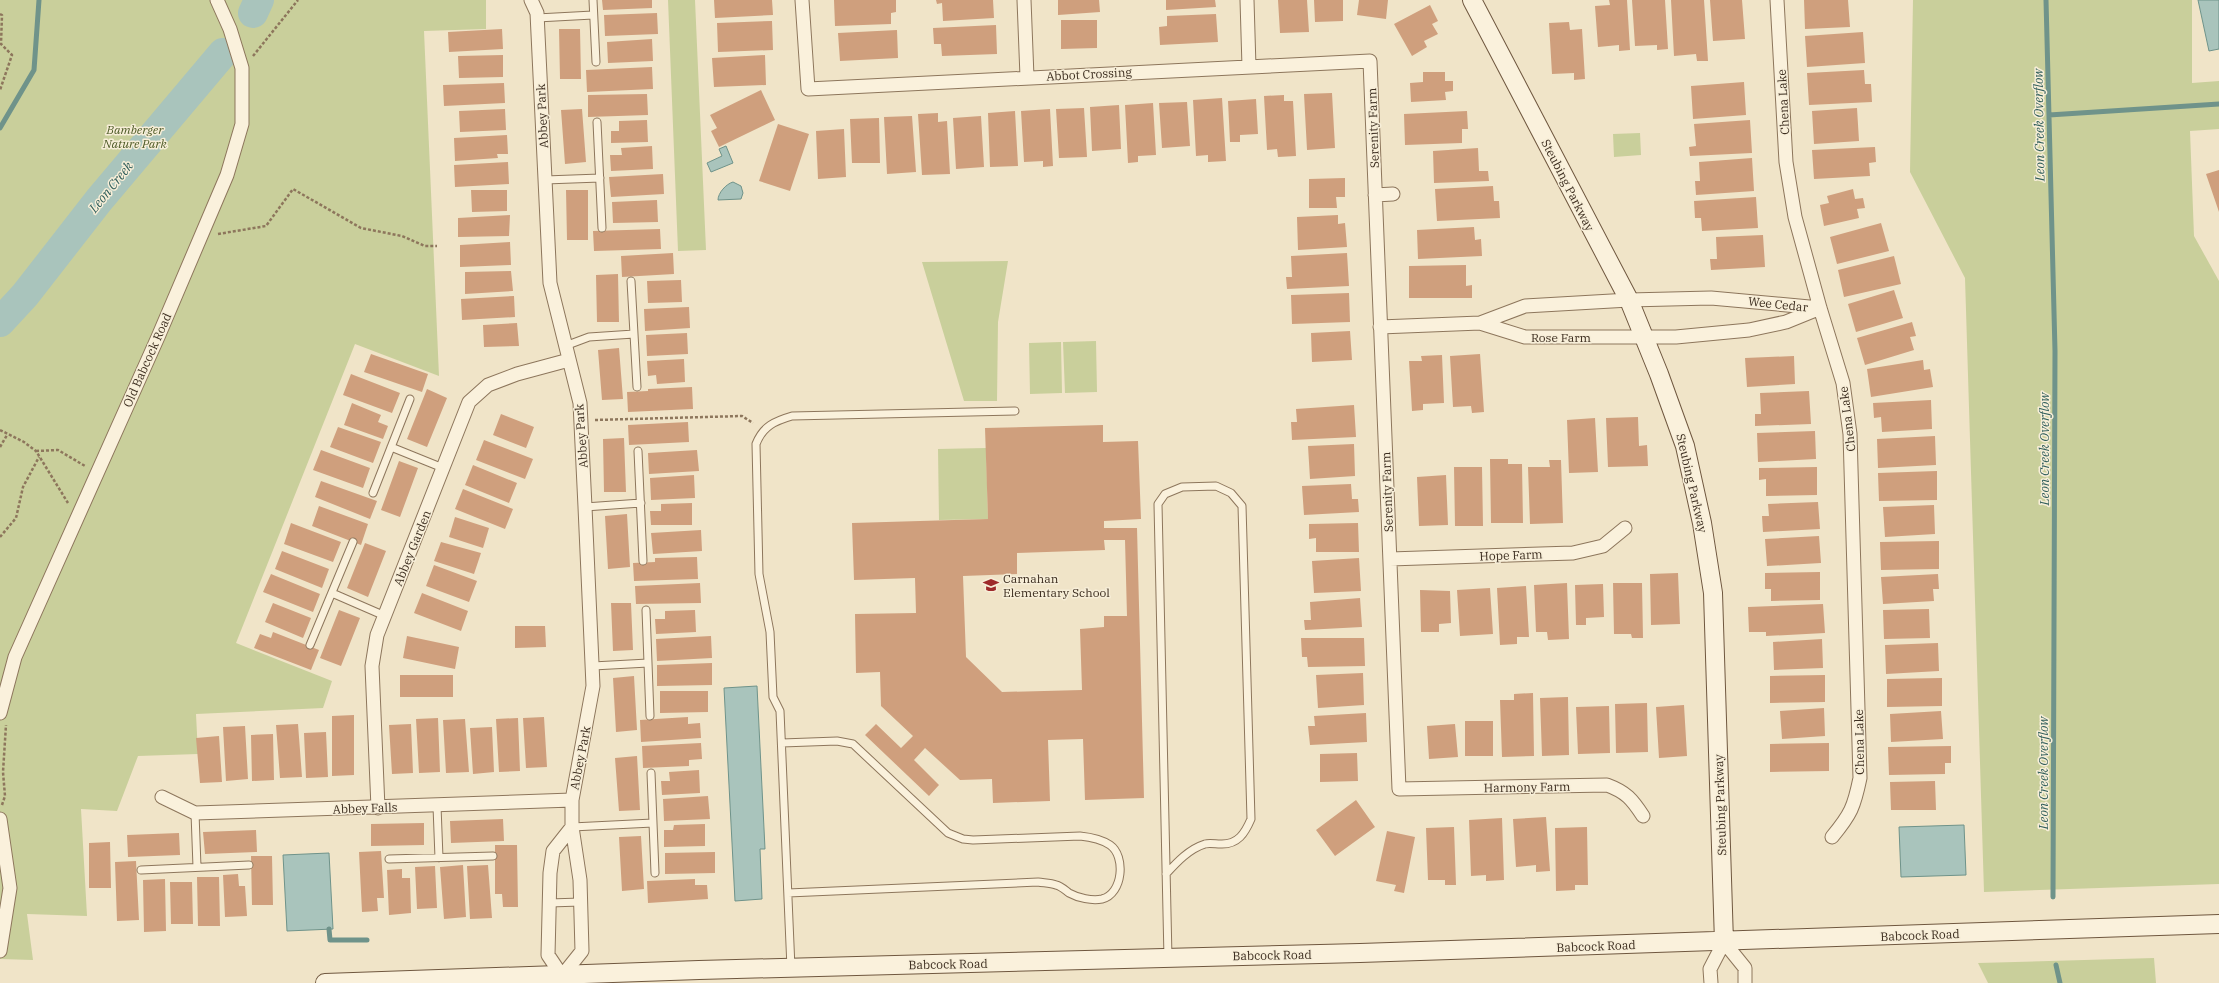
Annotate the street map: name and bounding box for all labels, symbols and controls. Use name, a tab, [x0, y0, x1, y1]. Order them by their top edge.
street label: Abbot Crossing	[1046, 64, 1133, 84]
water label: Leon Creek Overflow	[2030, 68, 2049, 183]
street label: Chena Lake	[1774, 69, 1792, 135]
street label: Abbey Park	[533, 83, 551, 149]
street label: Serenity Farm	[1364, 87, 1382, 168]
park label: Bamberger Nature Park	[102, 122, 168, 151]
street label: Steubing Parkway	[1538, 136, 1598, 234]
water label: Leon Creek	[85, 158, 137, 217]
street label: Wee Cedar	[1747, 293, 1809, 315]
street label: Old Babcock Road	[119, 311, 175, 409]
street label: Rose Farm	[1531, 330, 1592, 345]
street label: Chena Lake	[1836, 386, 1858, 452]
water label: Leon Creek Overflow	[2036, 392, 2053, 506]
street label: Abbey Park	[571, 403, 591, 469]
street label: Steubing Parkway	[1673, 432, 1711, 535]
street label: Serenity Farm	[1378, 451, 1396, 532]
street label: Abbey Garden	[390, 508, 434, 588]
street label: Hope Farm	[1479, 546, 1543, 564]
place label: Carnahan Elementary School	[1003, 571, 1110, 600]
school or university icon: Carnahan Elementary School	[982, 576, 1000, 594]
street label: Chena Lake	[1851, 709, 1867, 775]
water label: Leon Creek Overflow	[2035, 716, 2052, 830]
street label: Abbey Park	[566, 725, 594, 791]
street label: Steubing Parkway	[1711, 754, 1729, 856]
street label: Harmony Farm	[1484, 779, 1571, 795]
street label: Abbey Falls	[332, 799, 398, 817]
street label: Babcock Road	[1880, 926, 1960, 944]
street label: Babcock Road	[1556, 937, 1636, 955]
street label: Babcock Road	[1232, 947, 1312, 963]
street label: Babcock Road	[908, 956, 988, 972]

